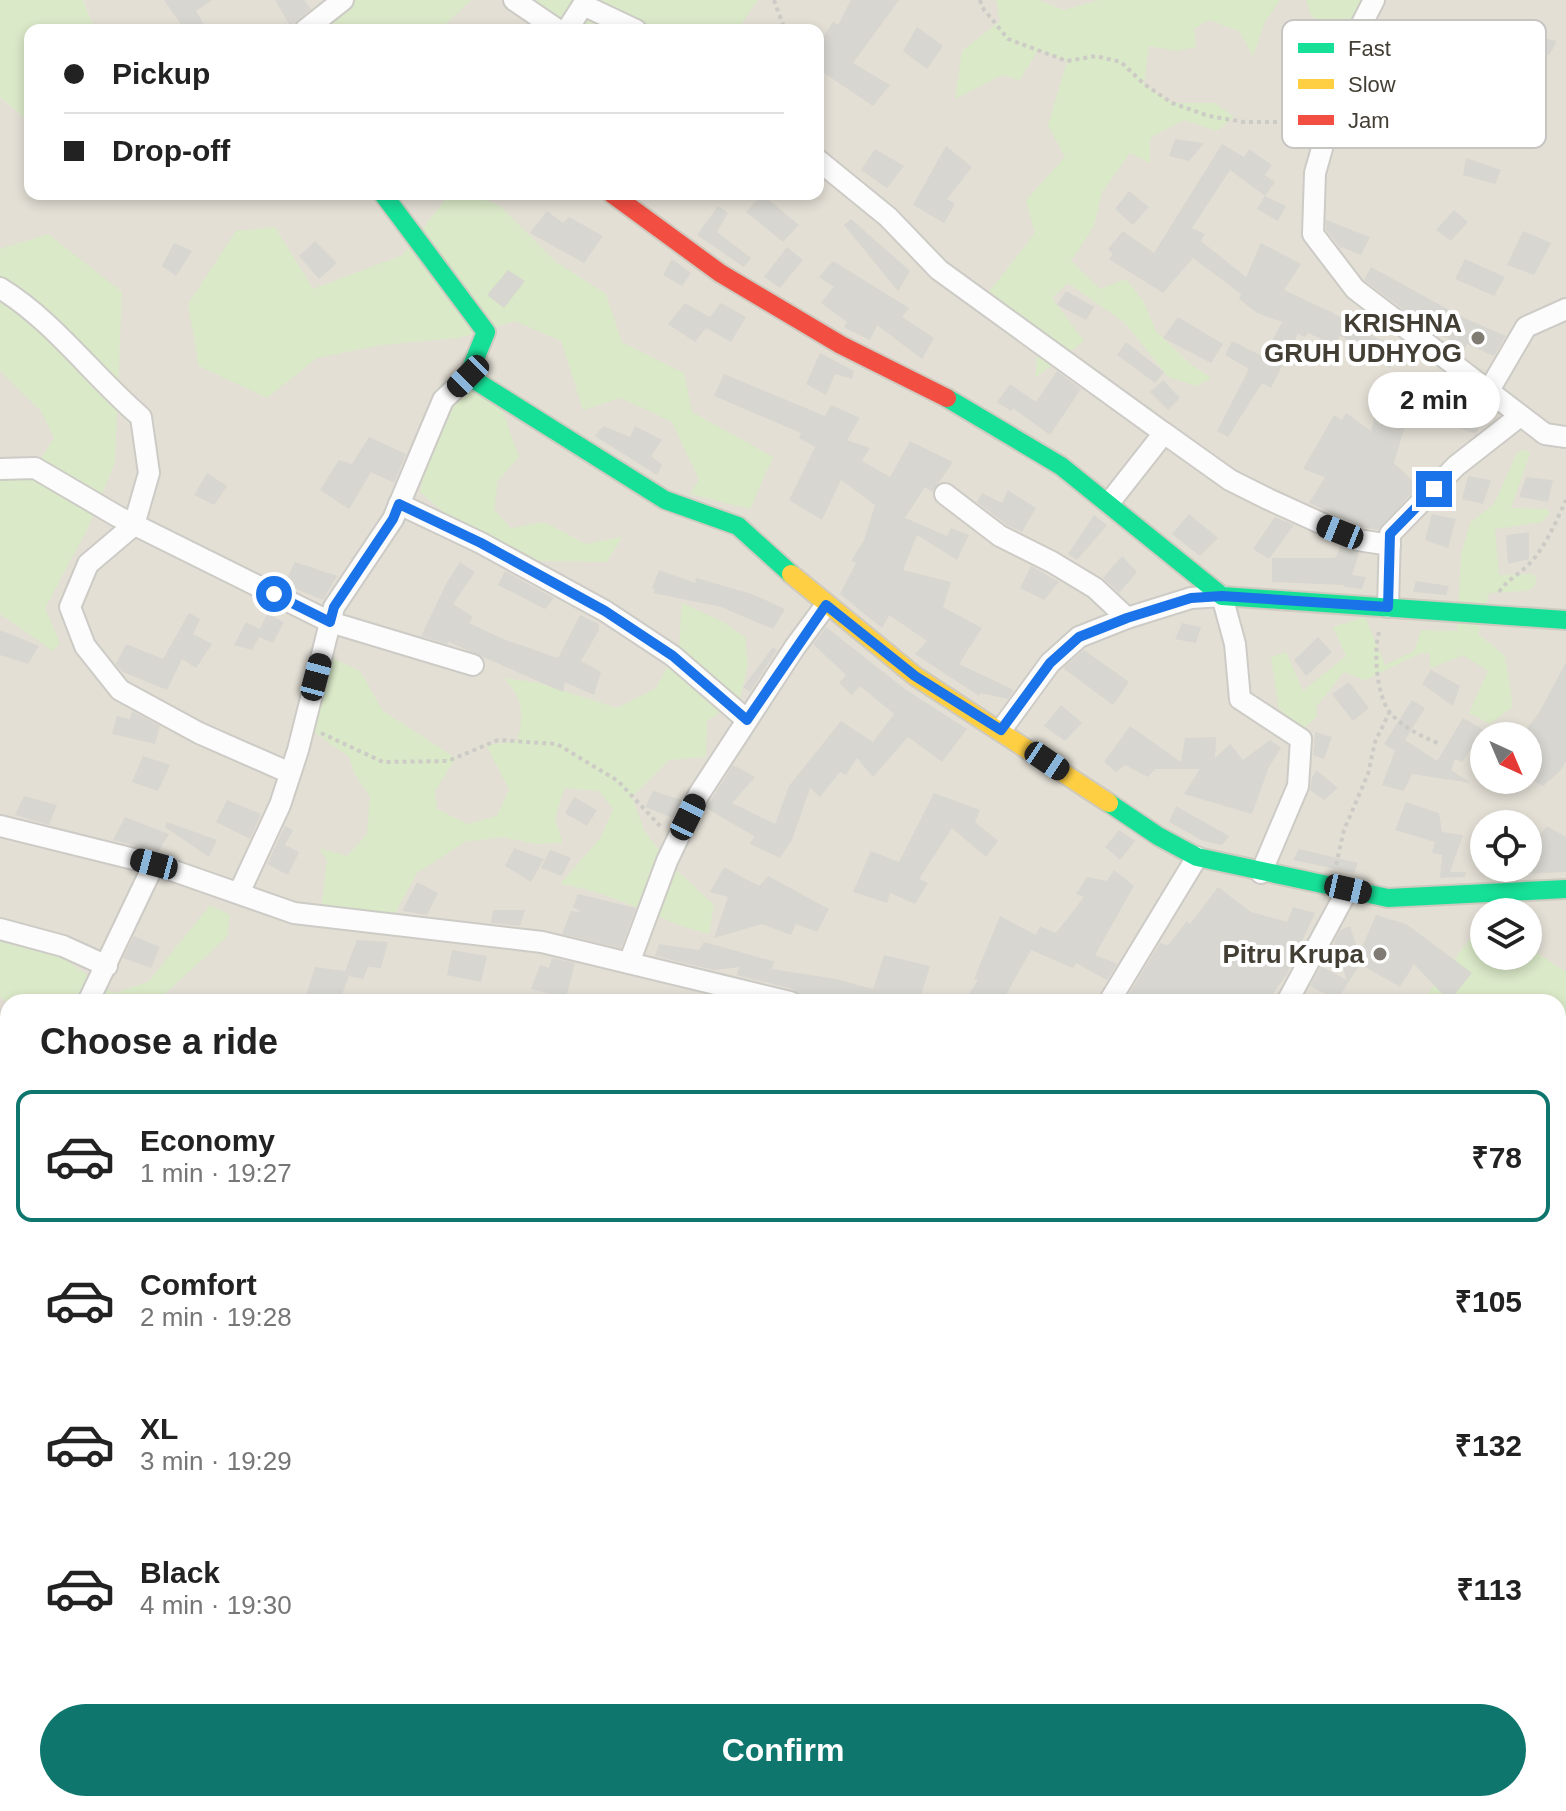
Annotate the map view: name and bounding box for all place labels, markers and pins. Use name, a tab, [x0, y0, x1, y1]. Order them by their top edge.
place label: KRISHNA GRUH UDHYOG	[1264, 308, 1462, 368]
marker: KRISHNA GRUH UDHYOG	[1469, 329, 1487, 347]
place label: Pitru Krupa	[1222, 939, 1365, 969]
marker: Pitru Krupa	[1371, 945, 1389, 963]

